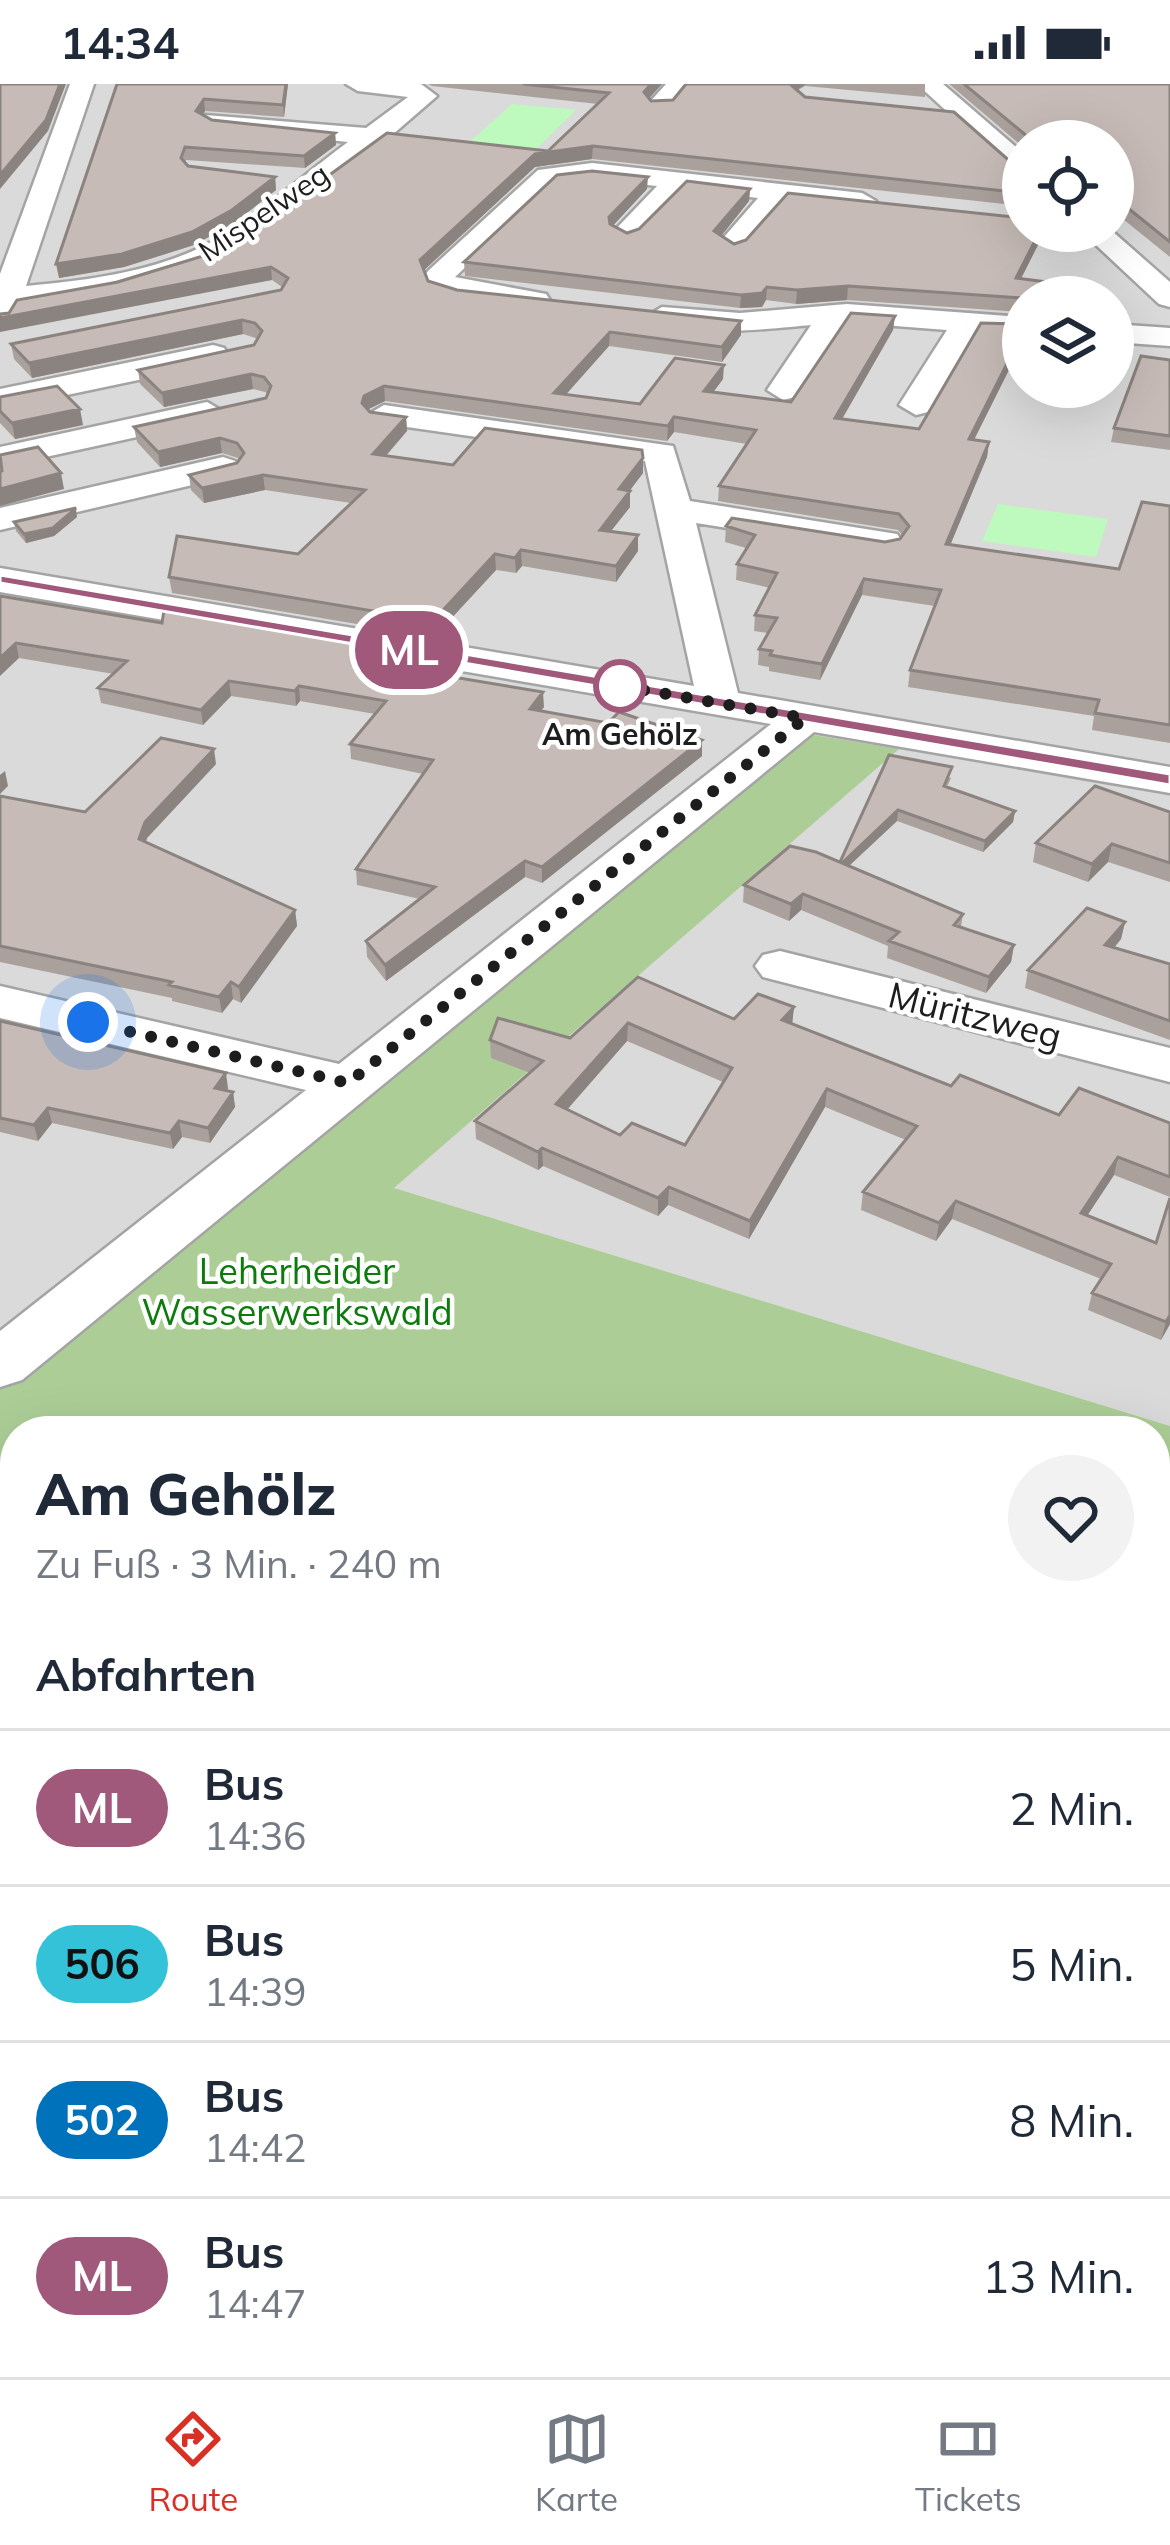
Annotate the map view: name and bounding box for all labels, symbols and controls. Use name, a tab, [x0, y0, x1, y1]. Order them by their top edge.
text: 14:34	[60, 14, 179, 70]
map controls	[1002, 120, 1134, 408]
button: locate	[1002, 120, 1134, 252]
street label: Mispelweg	[191, 155, 336, 270]
button: layers	[1002, 276, 1134, 408]
line badge: ML	[355, 611, 463, 689]
text: ML	[379, 623, 439, 676]
marker: Am Gehölz	[595, 661, 645, 711]
place label: Am Gehölz	[542, 715, 698, 753]
street label: Müritzweg	[884, 971, 1066, 1058]
your location	[58, 992, 118, 1052]
park label: Leherheider Wasserwerkswald	[141, 1248, 453, 1334]
button: heart	[1008, 1455, 1134, 1581]
text: Am Gehölz	[36, 1458, 336, 1529]
text: Zu Fuß · 3 Min. · 240 m	[36, 1539, 442, 1588]
text: Abfahrten	[36, 1646, 256, 1702]
text: Bus	[204, 1755, 284, 1811]
text: 2 Min.	[1009, 1780, 1134, 1836]
text: ML	[72, 1781, 132, 1834]
text: 14:36	[204, 1811, 307, 1860]
text: Bus	[204, 1911, 284, 1967]
text: 5 Min.	[1009, 1936, 1134, 1992]
text: 506	[64, 1937, 140, 1990]
text: 14:39	[204, 1967, 307, 2016]
text: Bus	[204, 2067, 284, 2123]
text: 8 Min.	[1009, 2092, 1134, 2148]
text: 502	[64, 2093, 140, 2146]
text: 14:42	[204, 2123, 307, 2172]
text: Bus	[204, 2223, 284, 2279]
text: 13 Min.	[982, 2248, 1134, 2304]
text: ML	[72, 2249, 132, 2302]
text: 14:47	[204, 2279, 307, 2328]
tab: Route	[148, 2406, 238, 2519]
tab: Karte	[535, 2406, 618, 2519]
tab: Tickets	[915, 2406, 1022, 2519]

